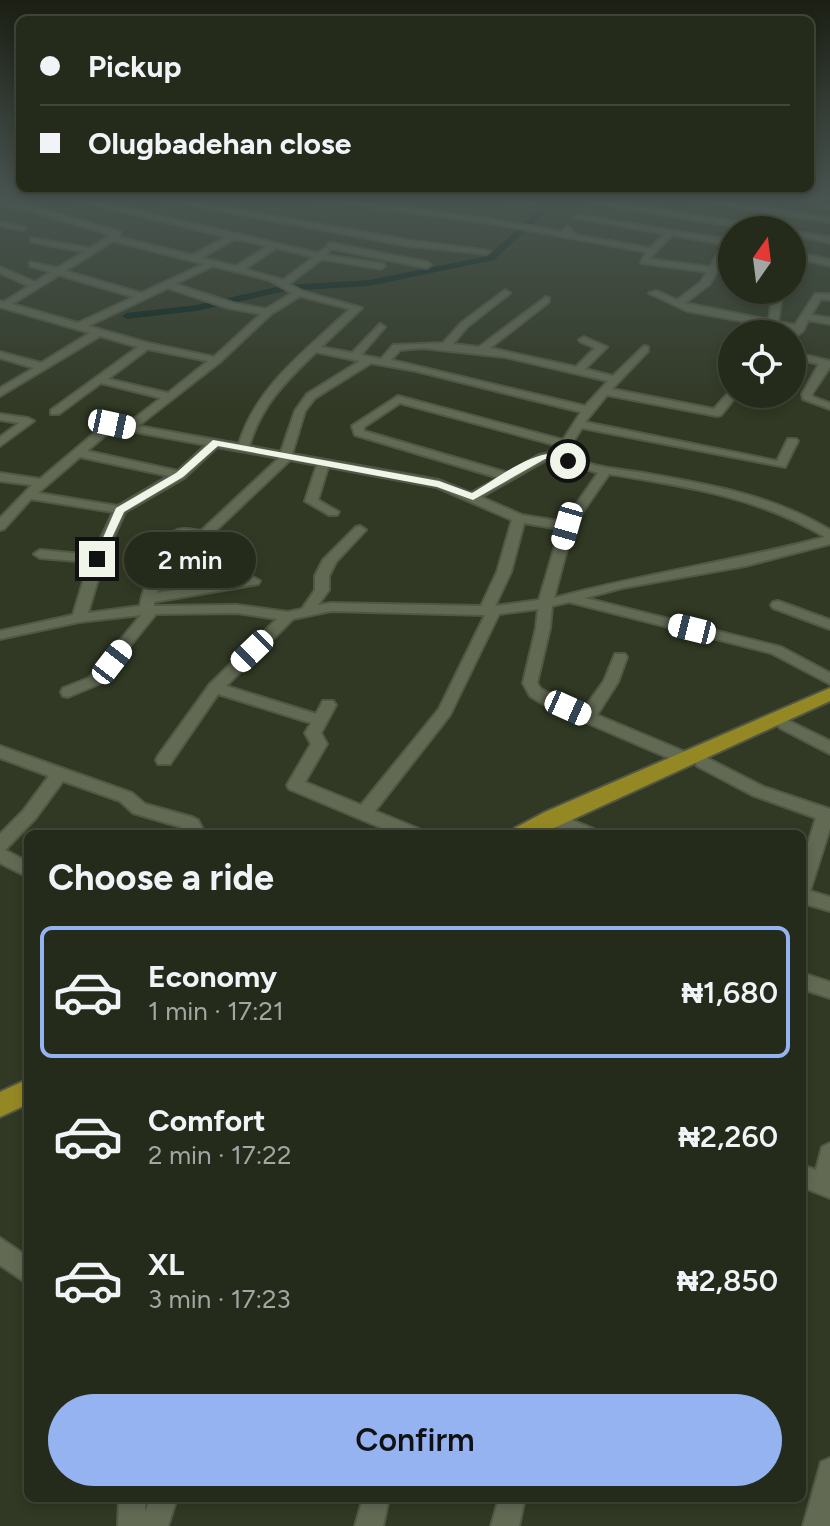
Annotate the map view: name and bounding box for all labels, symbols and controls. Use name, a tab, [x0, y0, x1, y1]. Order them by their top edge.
text: Pickup	[88, 48, 182, 85]
text: Olugbadehan close	[88, 125, 351, 162]
north arrow	[718, 216, 806, 304]
map controls	[718, 216, 806, 408]
button: locate	[718, 320, 806, 408]
car	[86, 407, 138, 441]
route start	[550, 443, 586, 479]
car	[549, 500, 585, 552]
callout: 2 min	[125, 531, 257, 587]
route end	[79, 541, 115, 577]
text: 2 min	[158, 544, 222, 576]
car	[666, 612, 718, 646]
car	[226, 626, 278, 676]
car	[88, 636, 136, 688]
car	[541, 687, 595, 729]
text: Choose a ride	[48, 856, 274, 899]
icon: car	[52, 956, 124, 1028]
text: Economy	[148, 958, 277, 995]
text: ₦1,680	[681, 974, 778, 1011]
text: 1 min · 17:21	[148, 995, 284, 1027]
icon: car	[52, 1100, 124, 1172]
text: Comfort	[148, 1102, 266, 1139]
text: ₦2,260	[678, 1118, 778, 1155]
text: 2 min · 17:22	[148, 1139, 291, 1171]
icon: car	[52, 1244, 124, 1316]
text: XL	[148, 1246, 184, 1283]
text: ₦2,850	[677, 1262, 778, 1299]
text: 3 min · 17:23	[148, 1283, 291, 1315]
button: Confirm	[48, 1394, 782, 1486]

